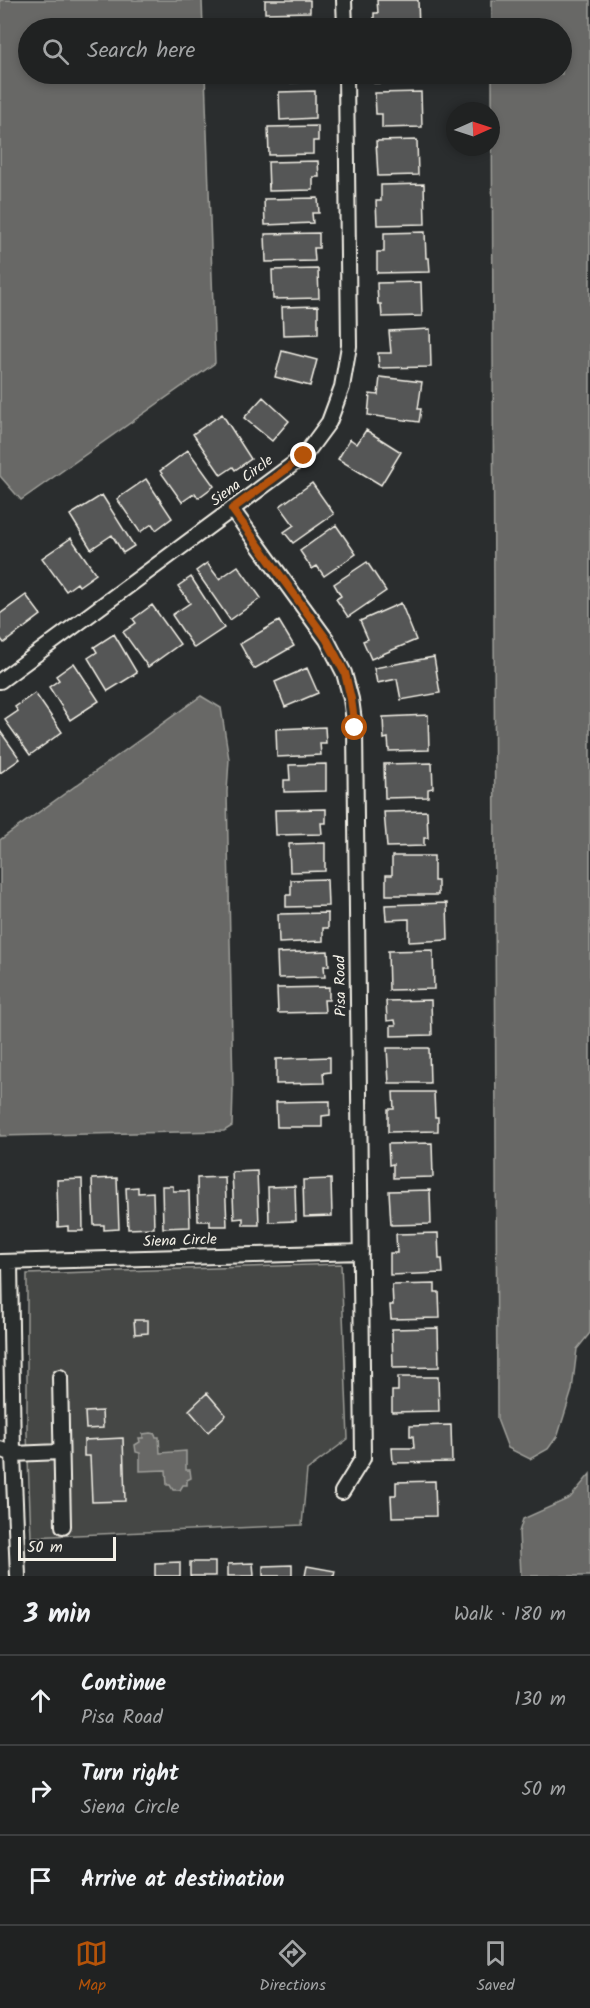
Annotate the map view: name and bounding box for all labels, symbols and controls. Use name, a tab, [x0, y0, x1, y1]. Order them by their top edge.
search box	[18, 18, 572, 84]
text: Search here	[87, 34, 195, 69]
icon: search	[39, 35, 72, 68]
north arrow	[446, 102, 500, 156]
route end	[290, 442, 316, 468]
street label: Siena Circle	[205, 449, 279, 513]
route start	[341, 714, 367, 740]
street label: Pisa Road	[328, 955, 354, 1017]
street label: Siena Circle	[143, 1228, 218, 1254]
scale bar	[18, 1534, 116, 1562]
text: 50 m	[27, 1535, 63, 1560]
text: 3 min	[24, 1594, 91, 1636]
text: Walk · 180 m	[454, 1599, 566, 1631]
text: Continue	[81, 1667, 166, 1702]
icon: ahead	[24, 1684, 57, 1717]
text: 130 m	[514, 1684, 566, 1716]
text: Pisa Road	[81, 1702, 163, 1734]
text: Turn right	[81, 1757, 179, 1792]
icon: right	[24, 1774, 57, 1807]
text: 50 m	[521, 1774, 566, 1806]
text: Siena Circle	[81, 1792, 180, 1824]
text: Arrive at destination	[81, 1863, 284, 1898]
icon: arrive	[24, 1864, 57, 1897]
tab: Map	[75, 1937, 108, 1998]
tab: Directions	[259, 1937, 326, 1998]
tab: Saved	[477, 1937, 515, 1998]

